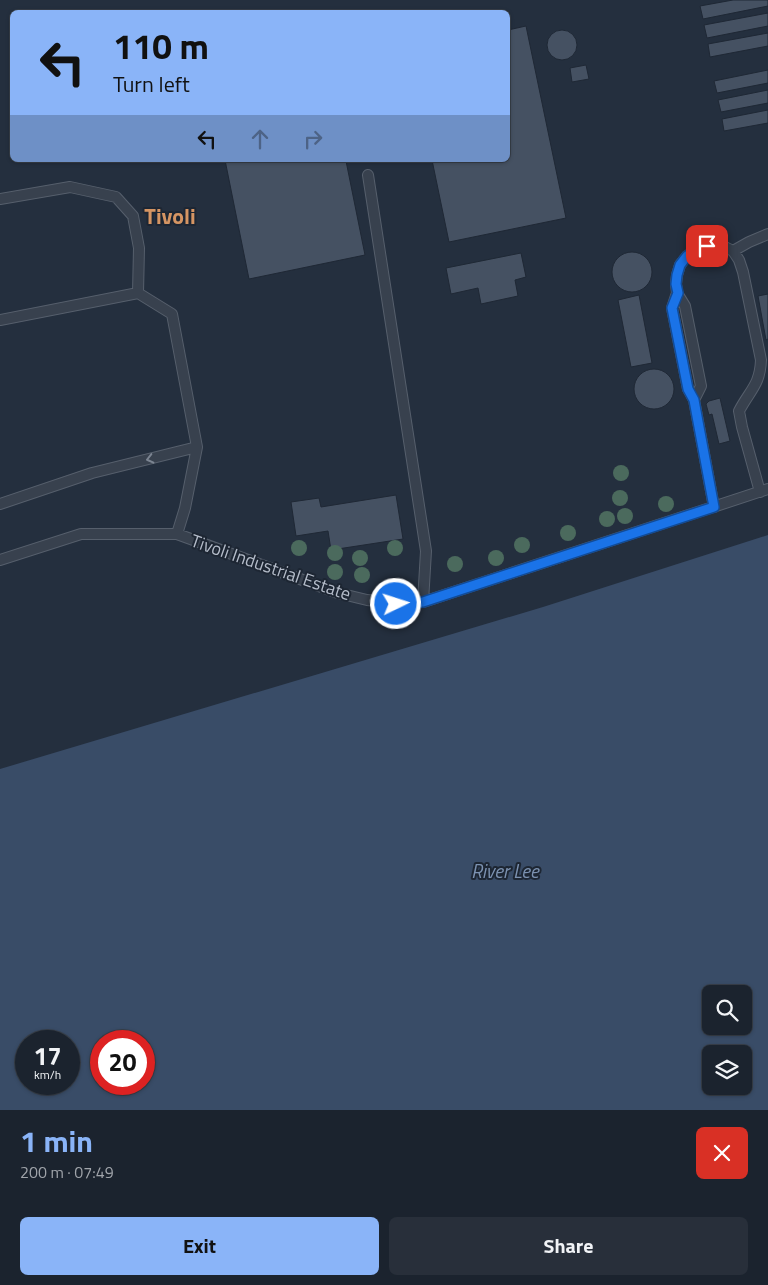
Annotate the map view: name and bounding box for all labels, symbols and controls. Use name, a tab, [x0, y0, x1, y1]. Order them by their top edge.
text: 110 m	[113, 19, 209, 73]
icon: left	[30, 30, 95, 95]
text: Turn left	[113, 67, 190, 101]
icon: left	[193, 125, 221, 153]
icon: ahead	[246, 125, 274, 153]
icon: right	[299, 125, 327, 153]
district label: Tivoli	[144, 199, 196, 233]
pin	[686, 225, 728, 267]
icon: arrive	[693, 232, 721, 260]
one-way arrow	[146, 453, 155, 464]
street label: Tivoli Industrial Estate	[187, 527, 355, 607]
position arrow	[369, 577, 421, 629]
water label: River Lee	[471, 856, 540, 885]
map controls	[702, 985, 752, 1095]
button: search	[702, 985, 752, 1035]
speed limit sign: 20	[90, 1030, 155, 1095]
text: 17	[33, 1037, 62, 1075]
button: layers	[702, 1045, 752, 1095]
text: km/h	[34, 1065, 61, 1084]
text: 1 min	[20, 1118, 93, 1164]
button: close	[696, 1127, 748, 1179]
text: 200 m · 07:49	[20, 1160, 114, 1184]
button: Exit	[20, 1217, 379, 1275]
button: Share	[389, 1217, 748, 1275]

